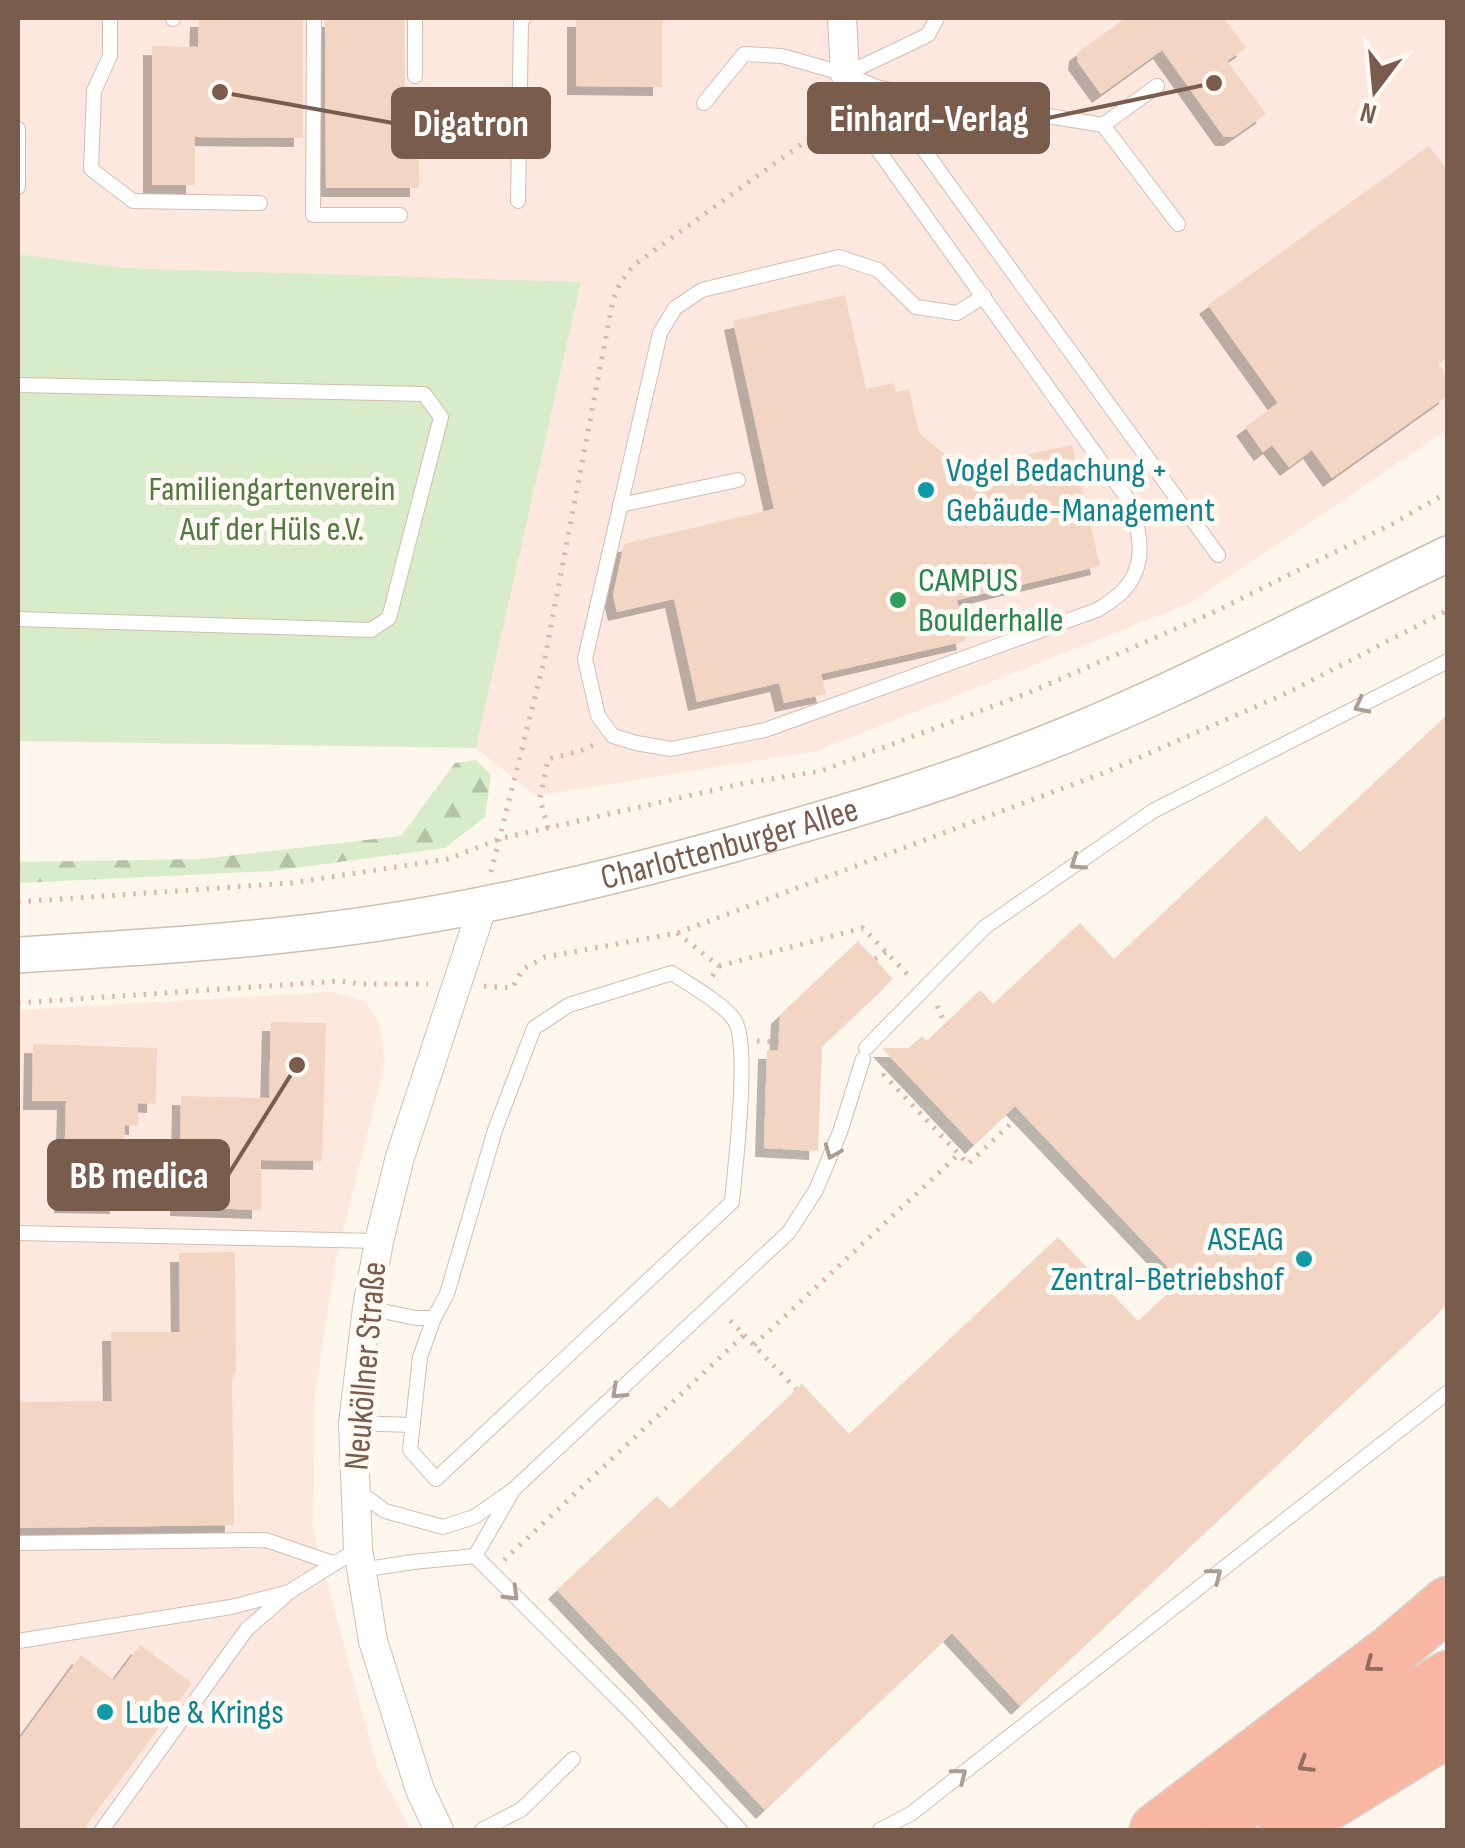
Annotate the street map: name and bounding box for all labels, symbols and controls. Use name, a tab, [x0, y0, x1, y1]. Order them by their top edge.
north arrow	[1325, 40, 1425, 140]
callout: Einhard-Verlag	[809, 84, 1048, 152]
callout: Digatron	[393, 89, 549, 157]
text: N	[1357, 95, 1380, 131]
text: Einhard-Verlag	[829, 97, 1029, 142]
text: Digatron	[413, 102, 529, 147]
place label: Vogel Bedachung + Gebäude-Management	[946, 449, 1215, 532]
park label: Familiengartenverein Auf der Hüls e.V.	[148, 468, 396, 551]
marker: Vogel Bedachung + Gebäude-Management	[915, 479, 937, 501]
place label: CAMPUS Boulderhalle	[918, 559, 1064, 642]
marker: CAMPUS Boulderhalle	[887, 589, 909, 611]
one-way arrow	[1353, 694, 1371, 713]
street label: Charlottenburger Allee	[596, 788, 863, 900]
one-way arrow	[1070, 851, 1088, 870]
callout: BB medica	[49, 1141, 228, 1209]
one-way arrow	[823, 1142, 843, 1160]
text: BB medica	[69, 1154, 209, 1199]
place label: ASEAG Zentral-Betriebshof	[1050, 1218, 1285, 1301]
marker: ASEAG Zentral-Betriebshof	[1293, 1248, 1315, 1270]
street label: Neuköllner Straße	[335, 1260, 397, 1472]
one-way arrow	[612, 1380, 630, 1398]
one-way arrow	[1204, 1569, 1222, 1586]
one-way arrow	[501, 1582, 519, 1600]
one-way arrow	[1365, 1654, 1383, 1671]
place label: Lube & Krings	[125, 1691, 284, 1734]
marker: Lube & Krings	[94, 1701, 116, 1723]
one-way arrow	[1298, 1753, 1316, 1772]
one-way arrow	[949, 1769, 967, 1787]

